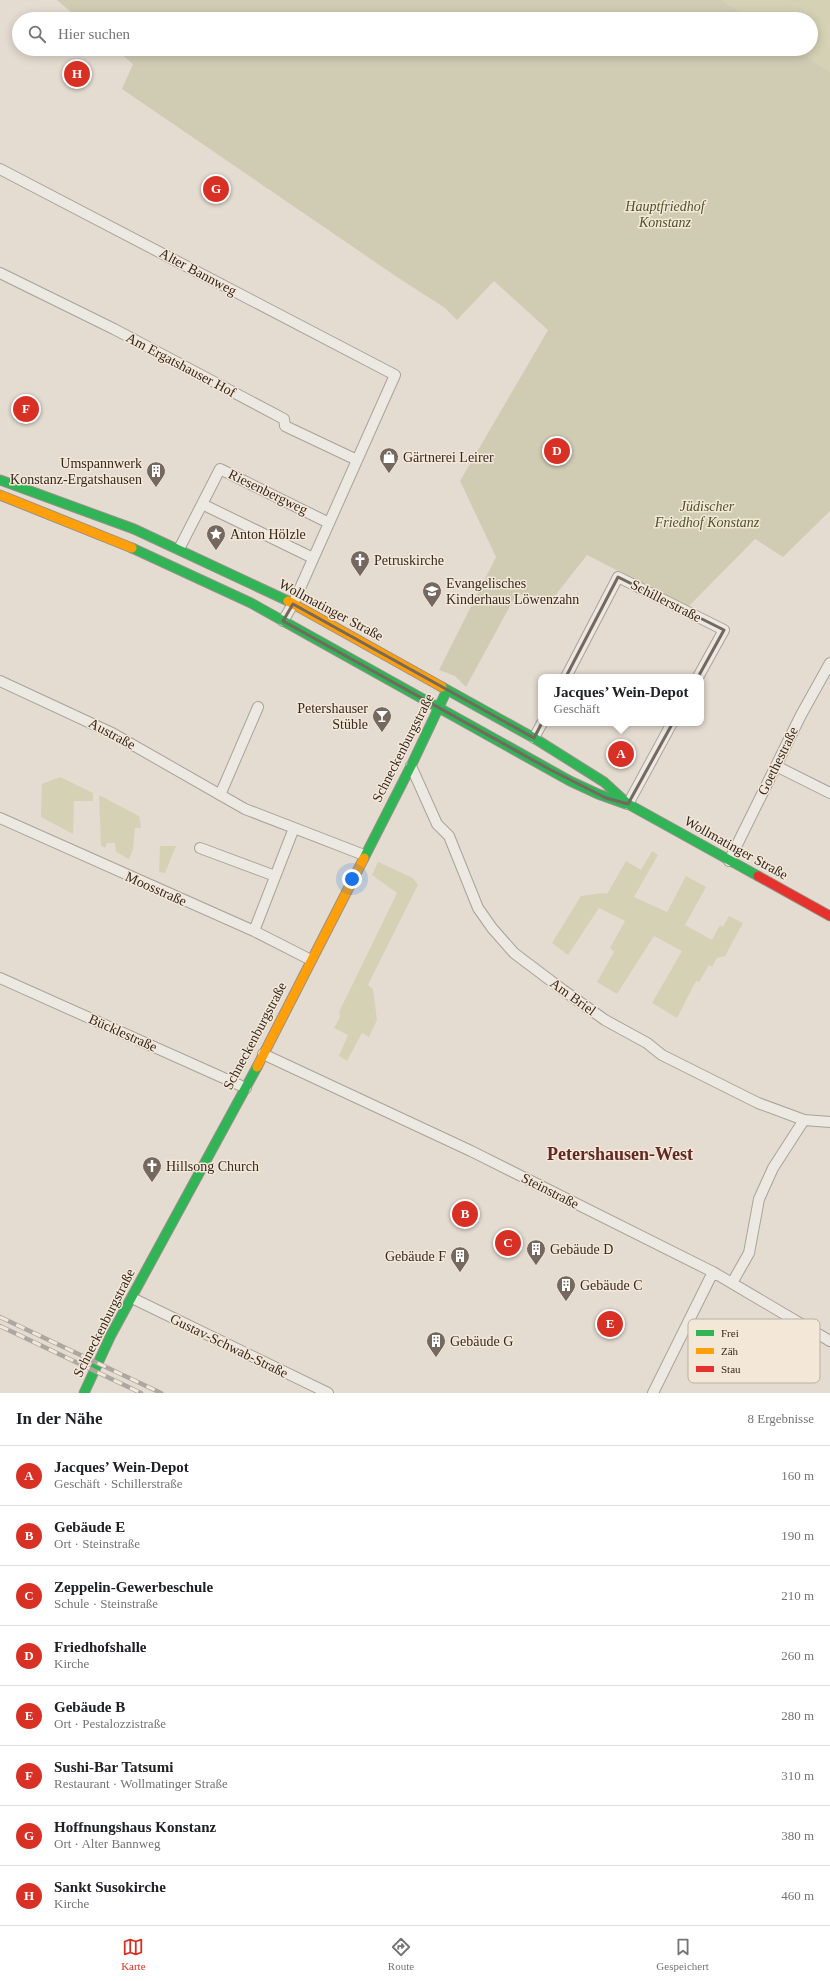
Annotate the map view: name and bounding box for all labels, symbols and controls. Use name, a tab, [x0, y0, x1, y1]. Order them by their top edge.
search box	[12, 12, 818, 56]
icon: search	[26, 23, 48, 45]
text: Hier suchen	[58, 26, 130, 42]
pin: H	[64, 59, 90, 89]
pin: G	[203, 174, 229, 204]
park label: Hauptfriedhof Konstanz	[624, 199, 707, 230]
street label: Alter Bannweg	[157, 245, 239, 299]
street label: Am Ergatshauser Hof	[124, 330, 239, 400]
pin: F	[13, 394, 39, 424]
pin: D	[544, 436, 570, 466]
shop icon: Gärtnerei Leirer	[378, 446, 400, 474]
place label: Gärtnerei Leirer	[403, 450, 494, 465]
place label: Umspannwerk Konstanz-Ergatshausen	[10, 456, 142, 487]
building icon: Umspannwerk Konstanz-Ergatshausen	[145, 460, 167, 488]
street label: Riesenbergweg	[226, 466, 310, 518]
park label: Jüdischer Friedhof Konstanz	[654, 499, 760, 530]
place icon: Anton Hölzle	[205, 523, 227, 551]
place label: Anton Hölzle	[230, 527, 306, 542]
church icon: Petruskirche	[349, 549, 371, 577]
place label: Petruskirche	[374, 553, 444, 568]
street label: Wollmatinger Straße	[276, 576, 386, 644]
place label: Evangelisches Kinderhaus Löwenzahn	[446, 576, 579, 607]
street label: Schillerstraße	[628, 577, 704, 625]
school or university icon: Evangelisches Kinderhaus Löwenzahn	[421, 580, 443, 608]
popup	[538, 674, 704, 726]
text: Jacques’ Wein-Depot	[554, 684, 688, 700]
street label: Schneckenburgstraße	[369, 691, 437, 805]
place label: Petershauser Stüble	[297, 701, 368, 732]
text: Geschäft	[554, 701, 600, 716]
bar icon: Petershauser Stüble	[371, 705, 393, 733]
street label: Austraße	[86, 716, 138, 752]
street label: Goethestraße	[755, 725, 801, 797]
pin: A	[608, 739, 634, 769]
street label: Wollmatinger Straße	[682, 813, 790, 883]
street label: Moosstraße	[123, 869, 189, 909]
your location	[342, 869, 362, 889]
street label: Am Briel	[547, 976, 599, 1019]
street label: Schneckenburgstraße	[220, 980, 290, 1092]
street label: Bücklestraße	[87, 1011, 159, 1055]
district label: Petershausen-West	[547, 1144, 693, 1164]
church icon: Hillsong Church	[141, 1155, 163, 1183]
place label: Hillsong Church	[166, 1159, 259, 1174]
street label: Steinstraße	[519, 1170, 581, 1212]
pin: B	[452, 1199, 478, 1229]
pin: C	[495, 1228, 521, 1258]
building icon: Gebäude D	[525, 1238, 547, 1266]
place label: Gebäude D	[550, 1242, 613, 1257]
building icon: Gebäude F	[449, 1245, 471, 1273]
place label: Gebäude F	[385, 1249, 446, 1264]
street label: Schneckenburgstraße	[70, 1266, 138, 1380]
building icon: Gebäude C	[555, 1274, 577, 1302]
place label: Gebäude C	[580, 1278, 643, 1293]
pin: E	[597, 1309, 623, 1339]
street label: Gustav-Schwab-Straße	[168, 1311, 290, 1381]
legend	[688, 1319, 820, 1383]
text: Frei	[721, 1327, 739, 1339]
building icon: Gebäude G	[425, 1330, 447, 1358]
place label: Gebäude G	[450, 1334, 513, 1349]
text: Zäh	[721, 1345, 739, 1357]
text: Stau	[721, 1363, 741, 1375]
text: In der Nähe	[16, 1409, 103, 1428]
text: 8 Ergebnisse	[747, 1411, 814, 1426]
text: Jacques’ Wein-Depot	[54, 1459, 189, 1475]
text: A	[24, 1468, 34, 1483]
text: 160 m	[781, 1468, 814, 1483]
text: Geschäft · Schillerstraße	[54, 1476, 183, 1491]
text: Gebäude E	[54, 1519, 125, 1535]
text: B	[25, 1528, 33, 1543]
text: 190 m	[781, 1528, 814, 1543]
text: Ort · Steinstraße	[54, 1536, 140, 1551]
text: Zeppelin-Gewerbeschule	[54, 1579, 213, 1595]
text: C	[24, 1588, 34, 1603]
text: 210 m	[781, 1588, 814, 1603]
text: Schule · Steinstraße	[54, 1596, 158, 1611]
text: Friedhofshalle	[54, 1639, 147, 1655]
text: D	[24, 1648, 34, 1663]
text: 260 m	[781, 1648, 814, 1663]
text: Kirche	[54, 1656, 89, 1671]
text: Gebäude B	[54, 1699, 125, 1715]
text: E	[25, 1708, 33, 1723]
text: 280 m	[781, 1708, 814, 1723]
text: Ort · Pestalozzistraße	[54, 1716, 166, 1731]
text: Sushi-Bar Tatsumi	[54, 1759, 173, 1775]
text: F	[25, 1768, 33, 1783]
text: 310 m	[781, 1768, 814, 1783]
text: Restaurant · Wollmatinger Straße	[54, 1776, 228, 1791]
text: Hoffnungshaus Konstanz	[54, 1819, 216, 1835]
text: G	[24, 1828, 34, 1843]
text: 380 m	[781, 1828, 814, 1843]
text: Ort · Alter Bannweg	[54, 1836, 161, 1851]
text: Sankt Susokirche	[54, 1879, 166, 1895]
text: H	[24, 1888, 34, 1903]
text: 460 m	[781, 1888, 814, 1903]
text: Kirche	[54, 1896, 89, 1911]
tab: Karte	[121, 1936, 146, 1972]
tab: Route	[388, 1936, 414, 1972]
tab: Gespeichert	[656, 1936, 709, 1972]

